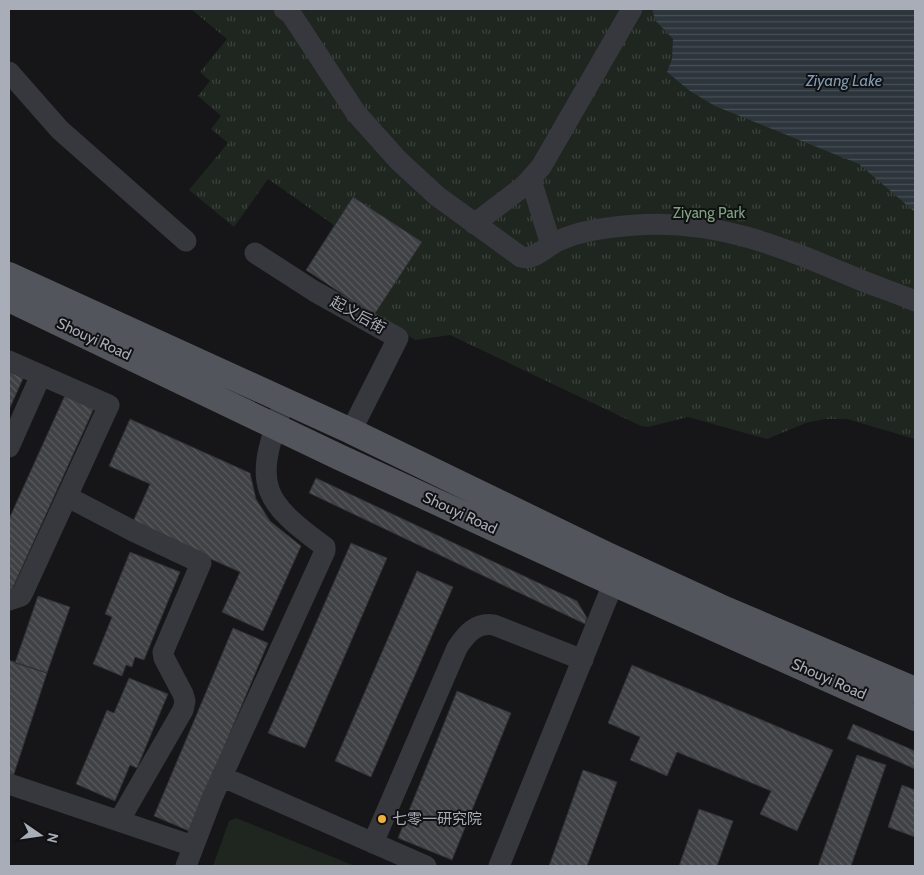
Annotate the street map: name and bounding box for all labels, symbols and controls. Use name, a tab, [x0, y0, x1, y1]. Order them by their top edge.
water label: Ziyang Lake	[805, 71, 882, 90]
park label: Ziyang Park	[673, 204, 745, 222]
street label: 起义后街	[327, 292, 389, 337]
street label: Shouyi Road	[54, 314, 134, 364]
street label: Shouyi Road	[420, 488, 500, 538]
street label: Shouyi Road	[789, 655, 869, 703]
north arrow	[15, 810, 65, 860]
place label: 七零一研究院	[392, 810, 482, 828]
marker: 七零一研究院	[376, 813, 388, 825]
text: N	[43, 831, 63, 845]

